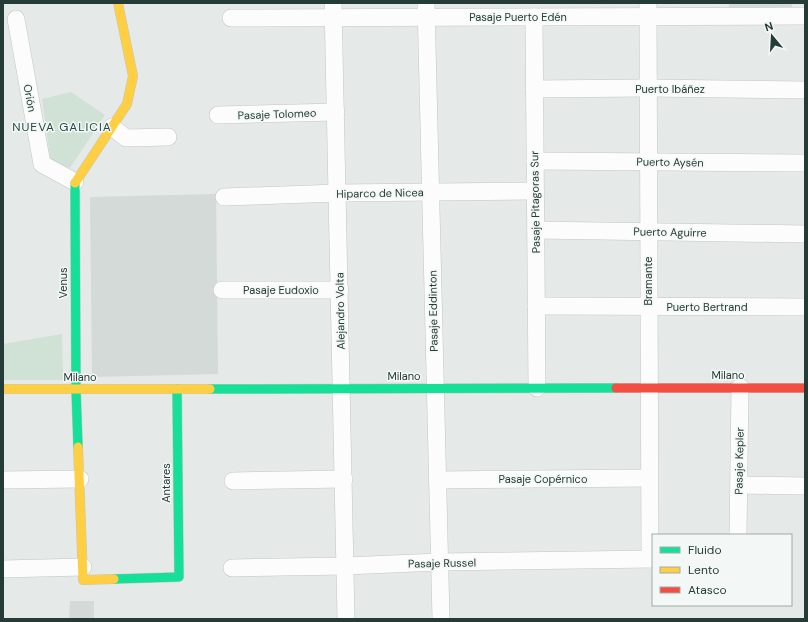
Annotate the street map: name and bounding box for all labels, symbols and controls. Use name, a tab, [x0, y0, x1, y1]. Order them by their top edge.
street label: Pasaje Puerto Edén	[469, 10, 567, 24]
north arrow	[752, 16, 792, 56]
text: N	[763, 19, 775, 34]
street label: Puerto Ibáñez	[635, 82, 705, 96]
street label: Orión	[21, 83, 39, 113]
street label: Pasaje Tolomeo	[237, 106, 317, 122]
district label: NUEVA GALICIA	[12, 119, 112, 135]
street label: Pasaje Pitagoras Sur	[527, 151, 543, 253]
street label: Puerto Aysén	[636, 154, 704, 170]
street label: Hiparco de Nicea	[336, 185, 424, 201]
street label: Puerto Aguirre	[633, 224, 707, 240]
street label: Bramante	[641, 256, 655, 306]
street label: Venus	[56, 267, 70, 299]
street label: Pasaje Eddinton	[425, 270, 441, 352]
street label: Alejandro Volta	[332, 272, 348, 350]
street label: Pasaje Eudoxio	[243, 283, 319, 297]
street label: Puerto Bertrand	[666, 300, 748, 314]
street label: Milano	[711, 368, 745, 382]
street label: Milano	[387, 369, 421, 383]
street label: Milano	[63, 370, 97, 384]
street label: Pasaje Kepler	[731, 427, 747, 495]
street label: Antares	[159, 463, 173, 503]
street label: Pasaje Copérnico	[499, 472, 587, 486]
legend	[652, 534, 792, 606]
text: Fluido	[688, 542, 722, 558]
street label: Pasaje Russel	[408, 555, 476, 571]
text: Lento	[688, 562, 719, 578]
text: Atasco	[688, 582, 727, 598]

